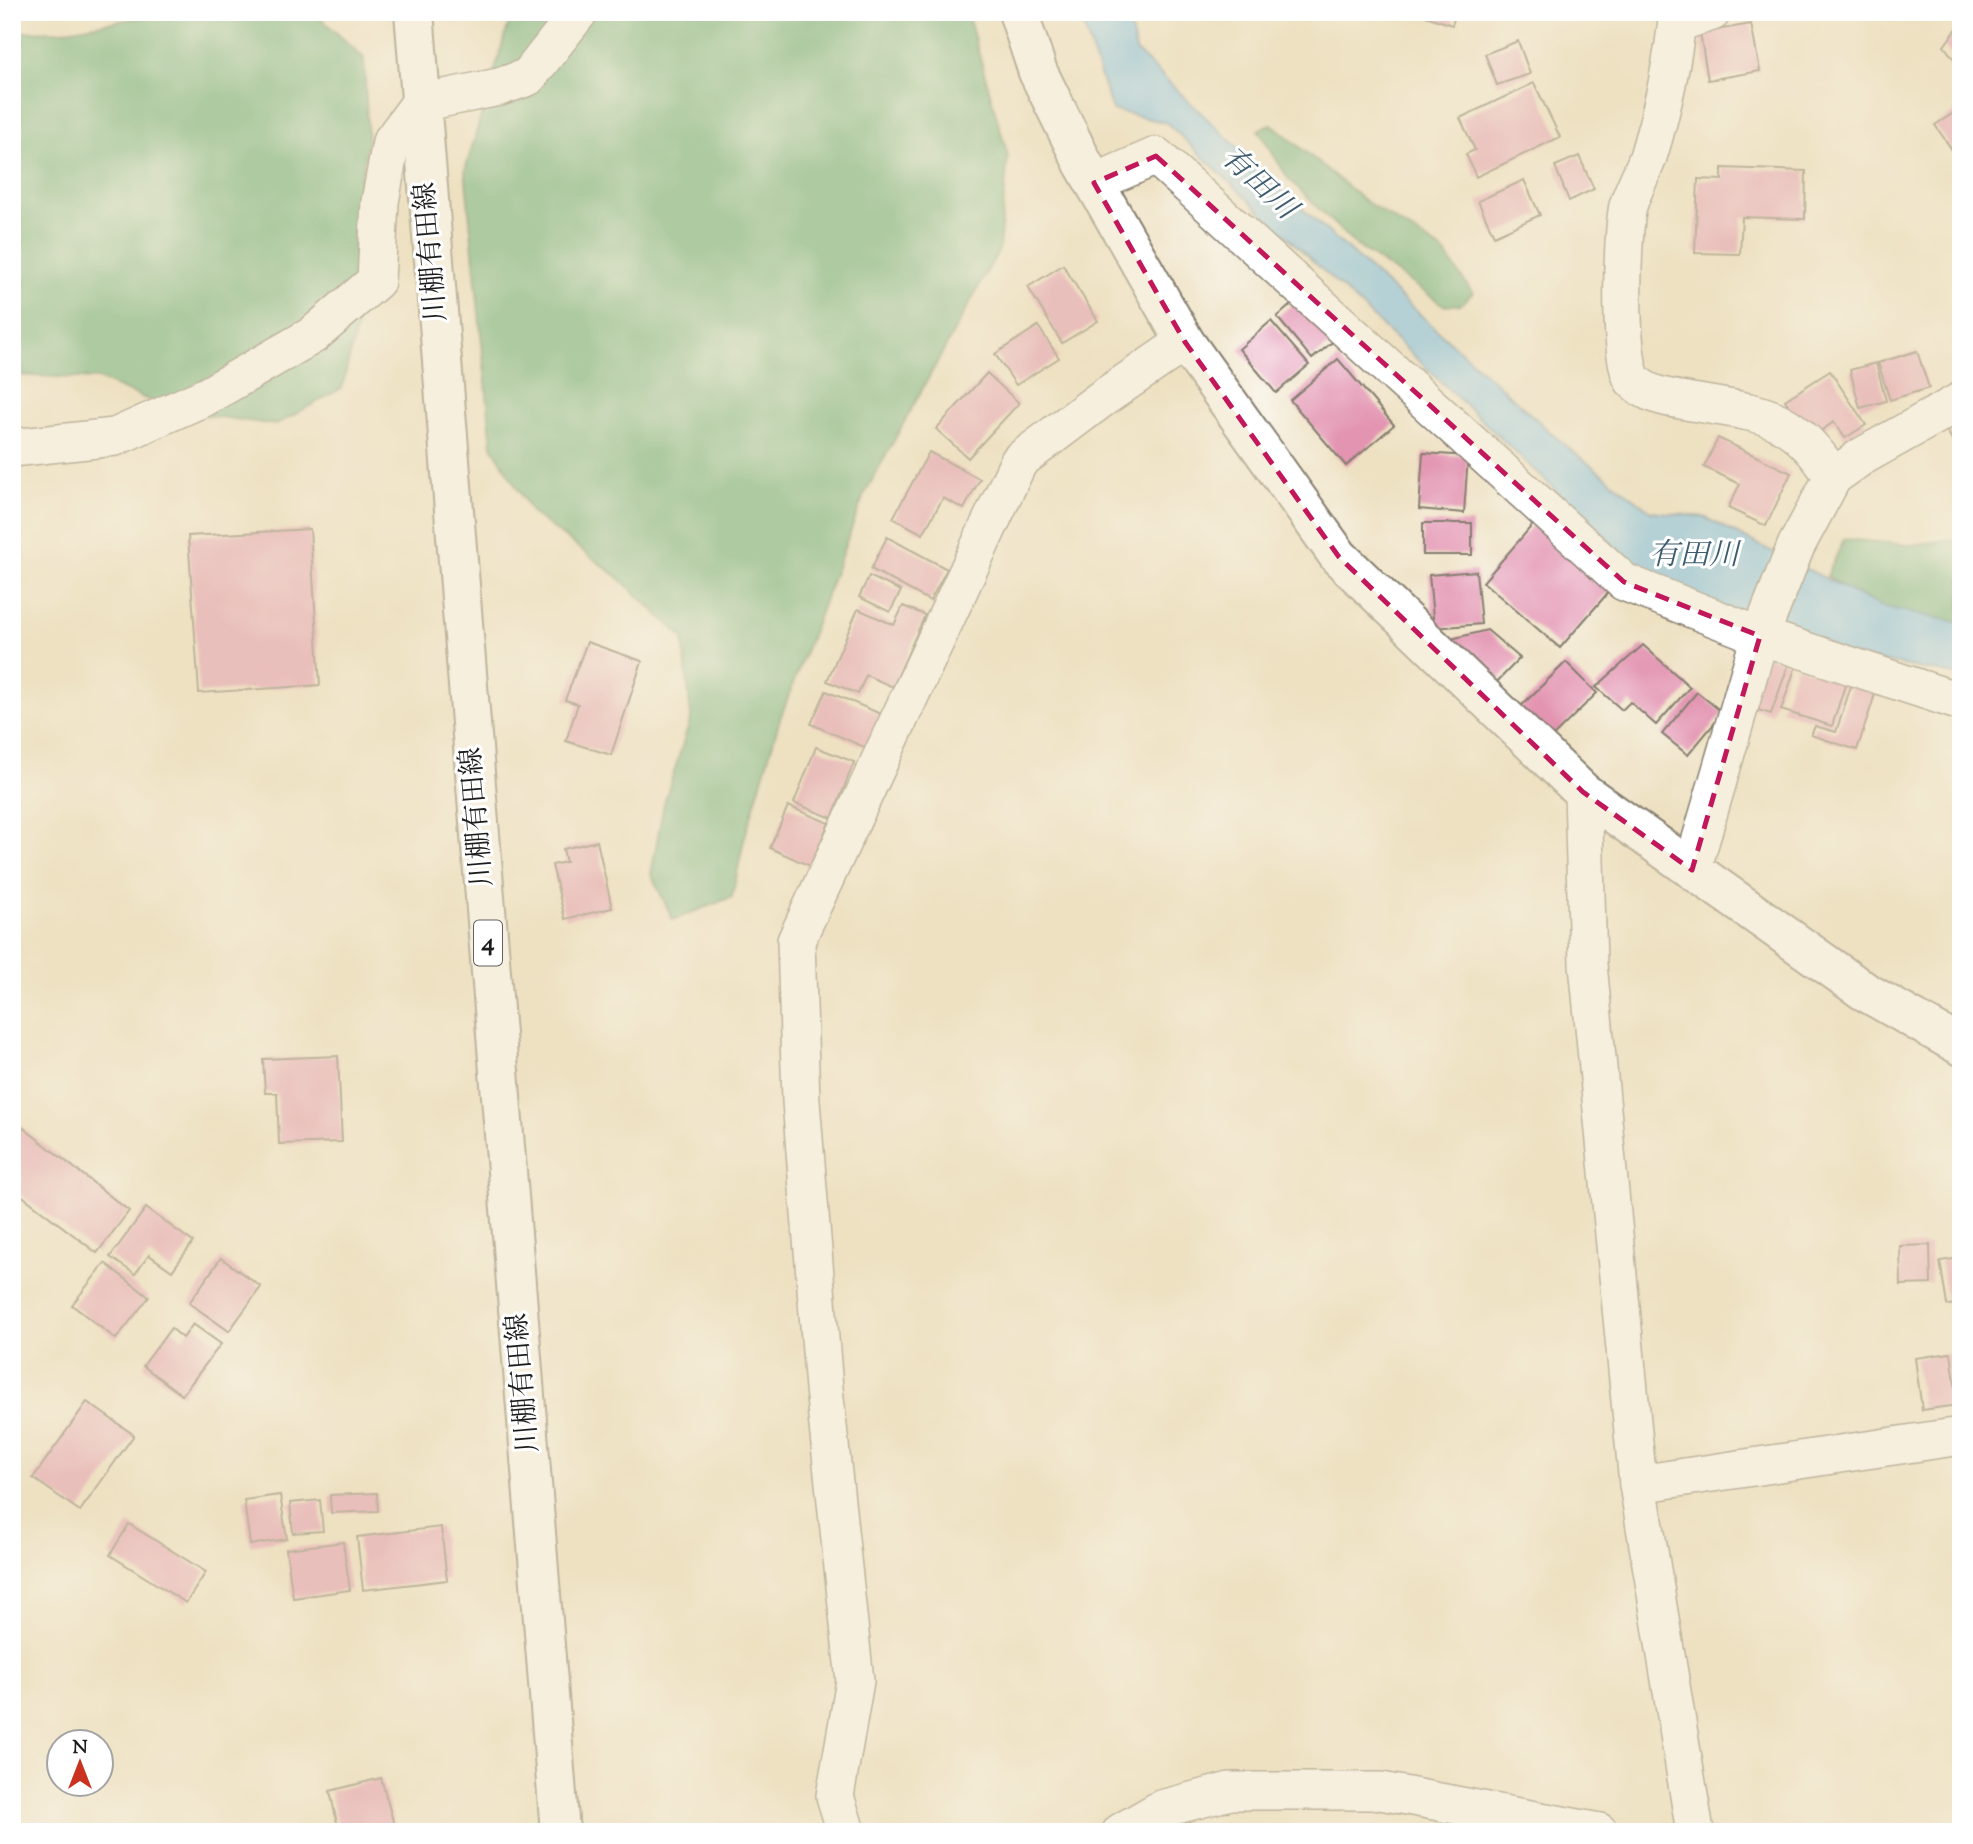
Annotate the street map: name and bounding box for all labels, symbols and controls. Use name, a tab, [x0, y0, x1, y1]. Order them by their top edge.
water label: 有田川	[1210, 138, 1308, 232]
street label: 川棚有田線	[406, 181, 458, 323]
water label: 有田川	[1649, 535, 1742, 578]
street label: 川棚有田線	[452, 746, 504, 888]
road number: 4	[474, 920, 502, 966]
street label: 川棚有田線	[498, 1312, 550, 1454]
north arrow	[46, 1728, 116, 1798]
text: N	[72, 1735, 88, 1762]

